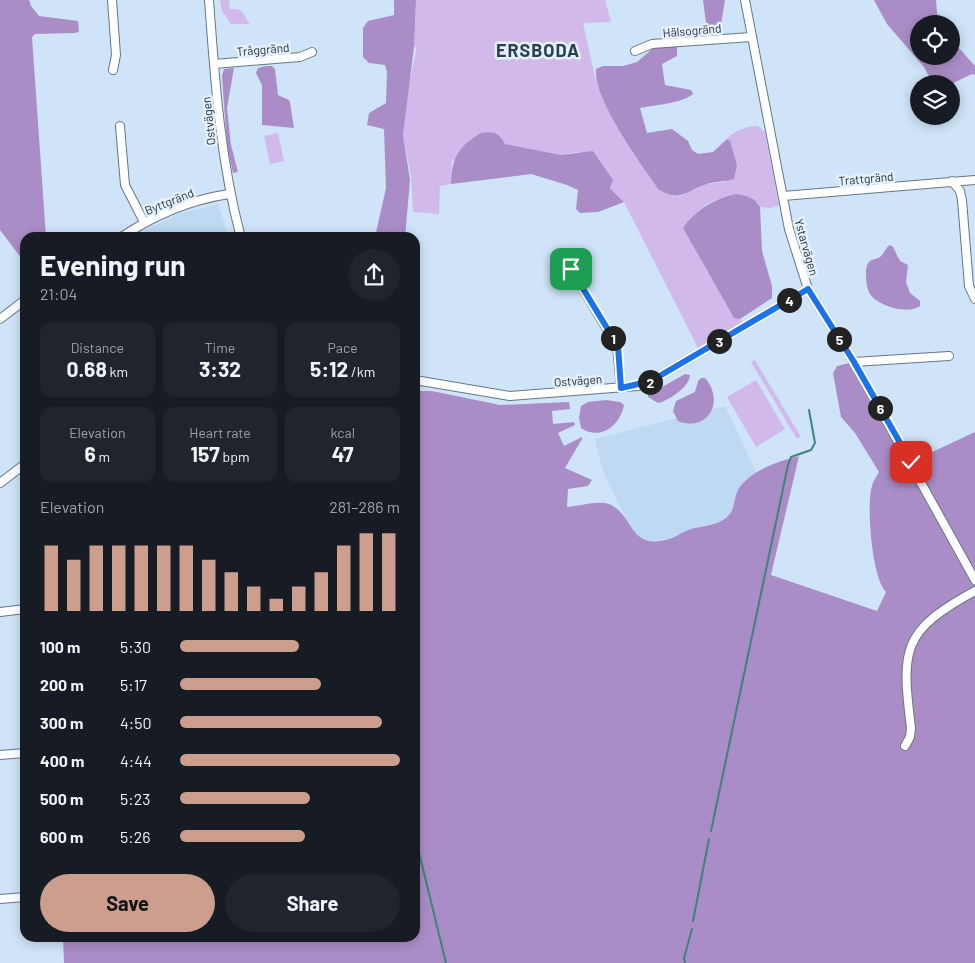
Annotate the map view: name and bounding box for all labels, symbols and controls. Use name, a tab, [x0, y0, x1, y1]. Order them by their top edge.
map controls	[910, 15, 960, 125]
button: locate	[910, 15, 960, 65]
street label: Hälsogränd	[662, 20, 722, 40]
district label: ERSBODA	[496, 39, 580, 61]
street label: Tråggränd	[236, 40, 290, 58]
button: layers	[910, 75, 960, 125]
street label: Ostvägen	[198, 96, 218, 146]
street label: Trattgränd	[838, 169, 894, 187]
street label: Byttgränd	[143, 185, 195, 217]
street label: Ystarvägen	[792, 217, 822, 277]
text: Evening run	[40, 248, 186, 282]
pin	[550, 248, 592, 290]
button: share	[348, 249, 400, 301]
icon: arrive	[557, 255, 585, 283]
text: 21:04	[40, 284, 77, 303]
pin: 4	[776, 288, 802, 312]
text: 4	[785, 292, 794, 309]
pin: 1	[600, 326, 626, 350]
pin: 5	[826, 326, 852, 352]
pin: 3	[706, 328, 732, 354]
text: 1	[611, 330, 616, 347]
text: 5	[836, 331, 843, 348]
text: 3	[716, 333, 723, 350]
text: Distance	[71, 339, 124, 356]
text: Time	[205, 339, 235, 356]
text: Pace	[328, 339, 358, 356]
text: 0.68	[66, 356, 107, 381]
text: 3:32	[199, 356, 241, 381]
text: 5:12	[310, 356, 348, 381]
text: km	[107, 363, 128, 380]
text: /km	[348, 363, 375, 380]
pin: 2	[638, 370, 662, 394]
street label: Ostvägen	[553, 371, 603, 389]
text: 2	[647, 374, 654, 391]
pin: 6	[868, 396, 892, 420]
text: 6	[877, 400, 884, 417]
text: Elevation	[69, 424, 126, 441]
text: Heart rate	[189, 424, 251, 441]
text: kcal	[330, 424, 355, 441]
text: 6	[84, 441, 96, 466]
text: 157	[191, 441, 220, 466]
text: 47	[332, 441, 353, 466]
pin	[890, 441, 932, 483]
text: m	[96, 448, 110, 465]
text: bpm	[220, 448, 249, 465]
icon: check	[897, 448, 925, 476]
text: Elevation	[40, 497, 104, 516]
text: 281–286 m	[329, 497, 400, 516]
text: 100 m	[40, 637, 80, 656]
text: 5:30	[120, 637, 151, 656]
text: 200 m	[40, 675, 84, 694]
text: 5:17	[120, 675, 147, 694]
text: 300 m	[40, 713, 83, 732]
text: 4:50	[120, 713, 152, 732]
text: 400 m	[40, 751, 84, 770]
text: 4:44	[120, 751, 152, 770]
text: 500 m	[40, 789, 83, 808]
text: 5:23	[120, 789, 150, 808]
text: 600 m	[40, 827, 83, 846]
text: 5:26	[120, 827, 150, 846]
button: Save	[40, 874, 215, 932]
button: Share	[225, 874, 400, 932]

